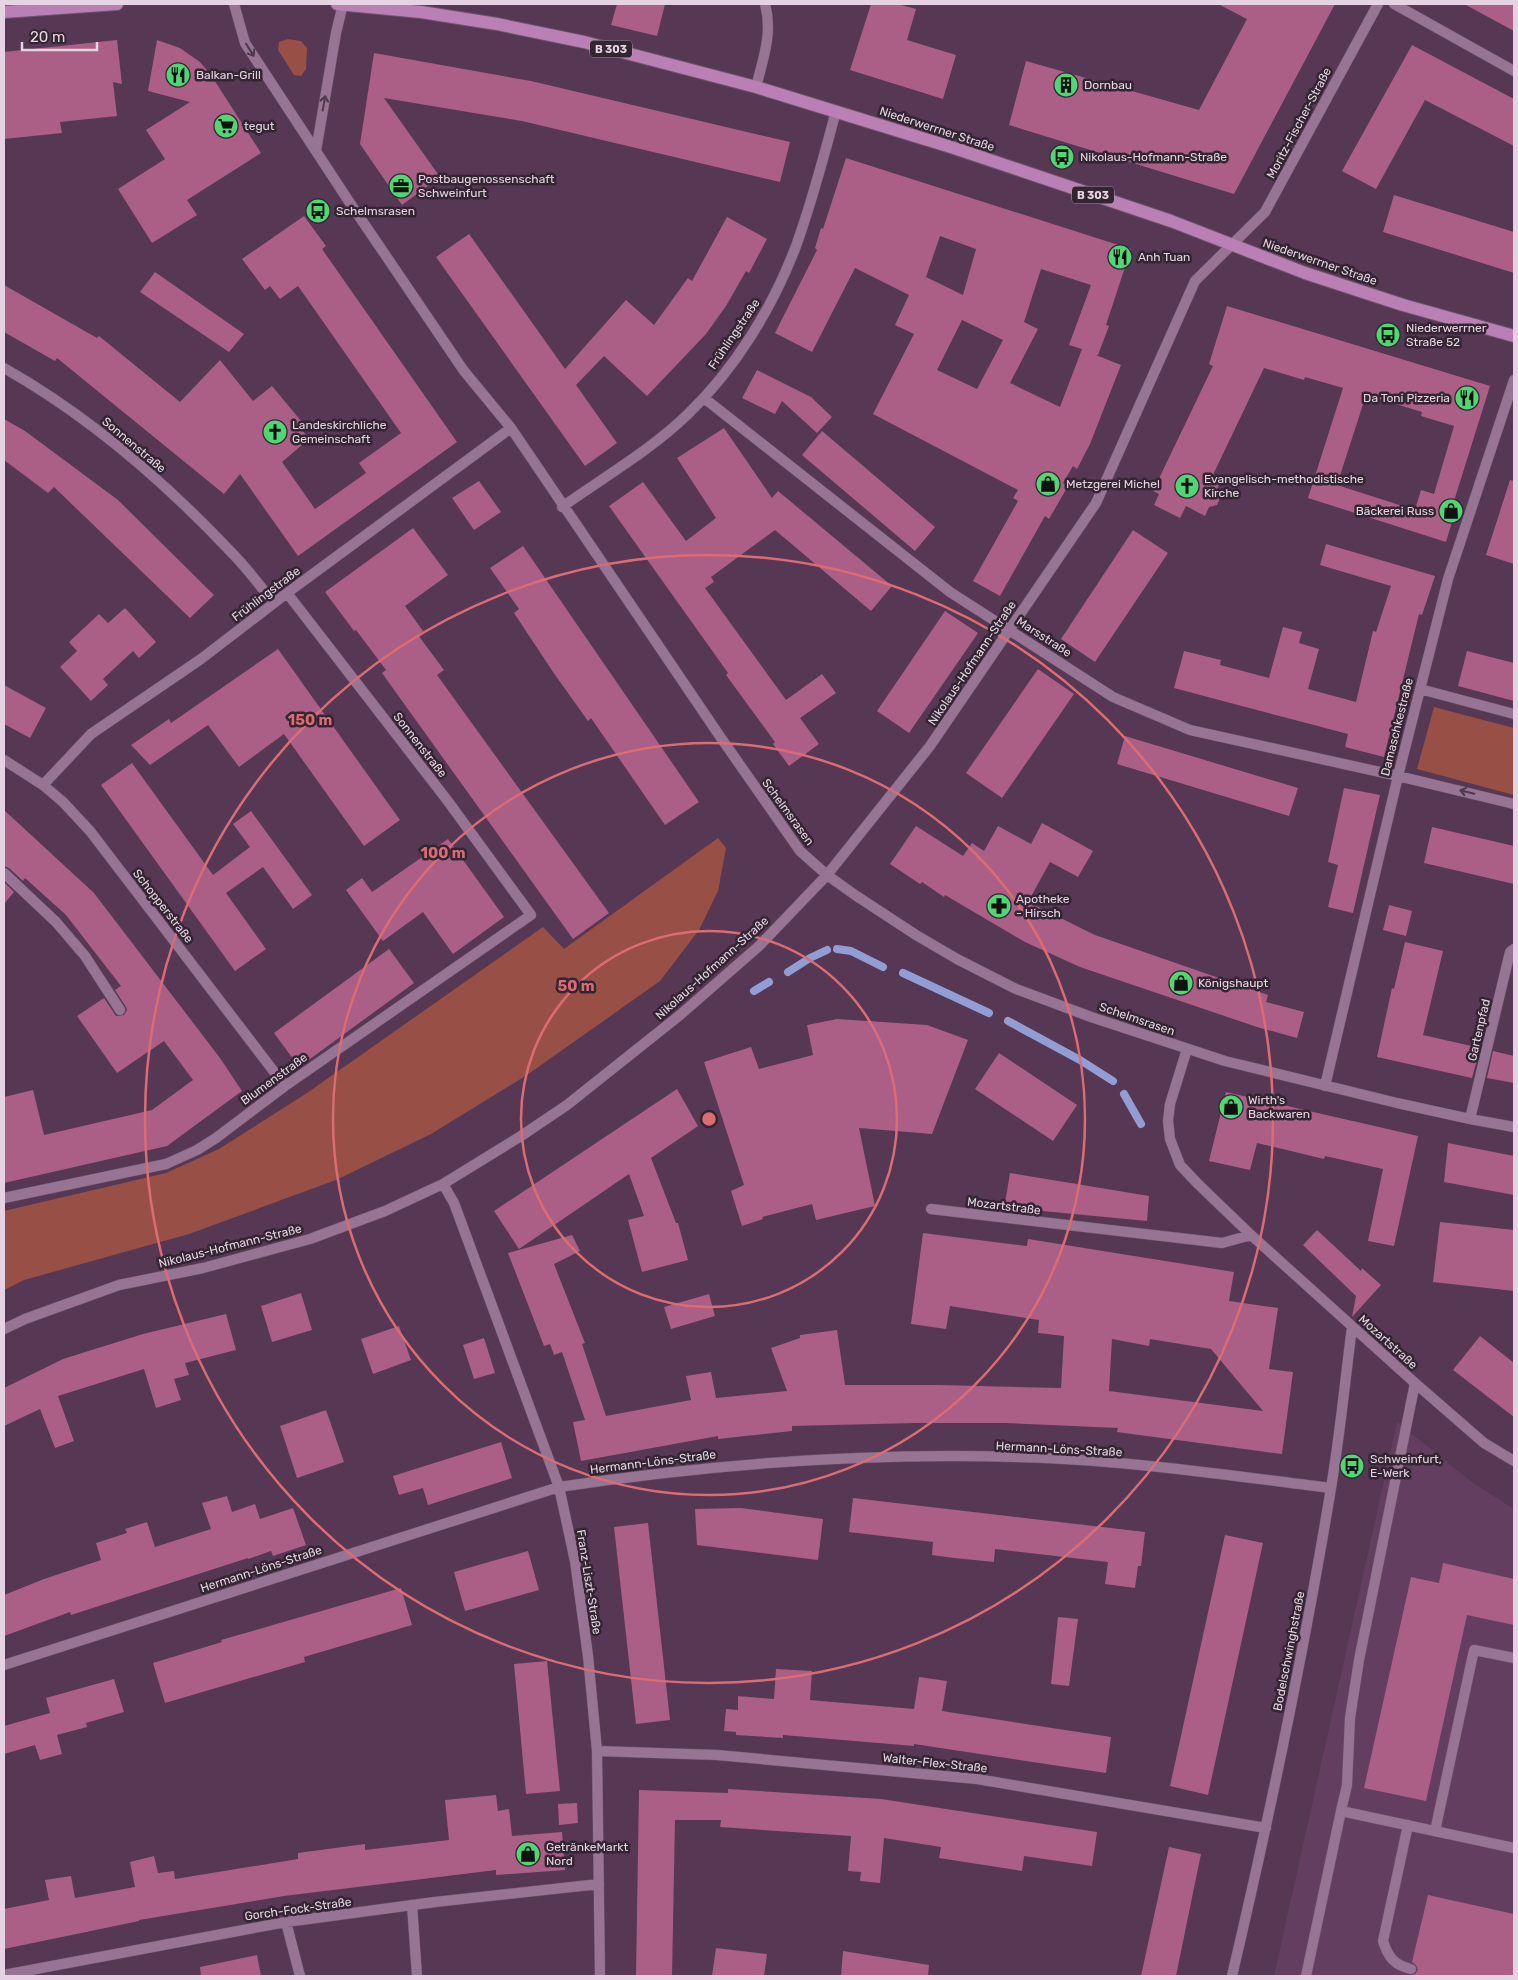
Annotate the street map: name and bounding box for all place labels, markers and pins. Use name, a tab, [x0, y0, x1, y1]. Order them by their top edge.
restaurant icon: Balkan-Grill	[165, 62, 191, 88]
place label: Balkan-Grill	[196, 68, 261, 82]
building icon: Dornbau	[1053, 72, 1079, 98]
place label: Dornbau	[1084, 78, 1132, 92]
supermarket icon: tegut	[213, 113, 239, 139]
place label: tegut	[244, 119, 275, 133]
bus stop icon: Nikolaus-Hofmann-Straße	[1049, 144, 1075, 170]
place label: Nikolaus-Hofmann-Straße	[1080, 150, 1227, 164]
place label: Postbaugenossenschaft Schweinfurt	[418, 172, 555, 200]
office icon: Postbaugenossenschaft Schweinfurt	[388, 173, 414, 199]
bus stop icon: Schelmsrasen	[305, 198, 331, 224]
place label: Schelmsrasen	[336, 204, 415, 218]
restaurant icon: Anh Tuan	[1107, 244, 1133, 270]
place label: Anh Tuan	[1138, 250, 1190, 264]
place label: Niederwerrner Straße 52	[1406, 321, 1487, 349]
bus stop icon: Niederwerrner Straße 52	[1375, 322, 1401, 348]
restaurant icon: Da Toni Pizzeria	[1454, 385, 1480, 411]
place label: Da Toni Pizzeria	[1363, 391, 1450, 405]
place label: Landeskirchliche Gemeinschaft	[292, 418, 387, 446]
church icon: Landeskirchliche Gemeinschaft	[262, 419, 288, 445]
shop icon: Metzgerei Michel	[1035, 471, 1061, 497]
place label: Evangelisch-methodistische Kirche	[1204, 472, 1364, 500]
church icon: Evangelisch-methodistische Kirche	[1174, 473, 1200, 499]
place label: Metzgerei Michel	[1066, 477, 1160, 491]
shop icon: Bäckerei Russ	[1438, 498, 1464, 524]
place label: Bäckerei Russ	[1356, 504, 1434, 518]
place label: Apotheke - Hirsch	[1016, 892, 1070, 920]
pharmacy icon: Apotheke - Hirsch	[986, 893, 1012, 919]
shop icon: Königshaupt	[1168, 970, 1194, 996]
place label: Königshaupt	[1198, 976, 1268, 990]
place label: Wirth's Backwaren	[1248, 1093, 1310, 1121]
shop icon: Wirth's Backwaren	[1218, 1094, 1244, 1120]
centre of rings	[700, 1110, 718, 1128]
place label: Schweinfurt, E-Werk	[1370, 1452, 1442, 1480]
bus stop icon: Schweinfurt, E-Werk	[1339, 1453, 1365, 1479]
place label: GetränkeMarkt Nord	[546, 1840, 628, 1868]
shop icon: GetränkeMarkt Nord	[515, 1841, 541, 1867]

